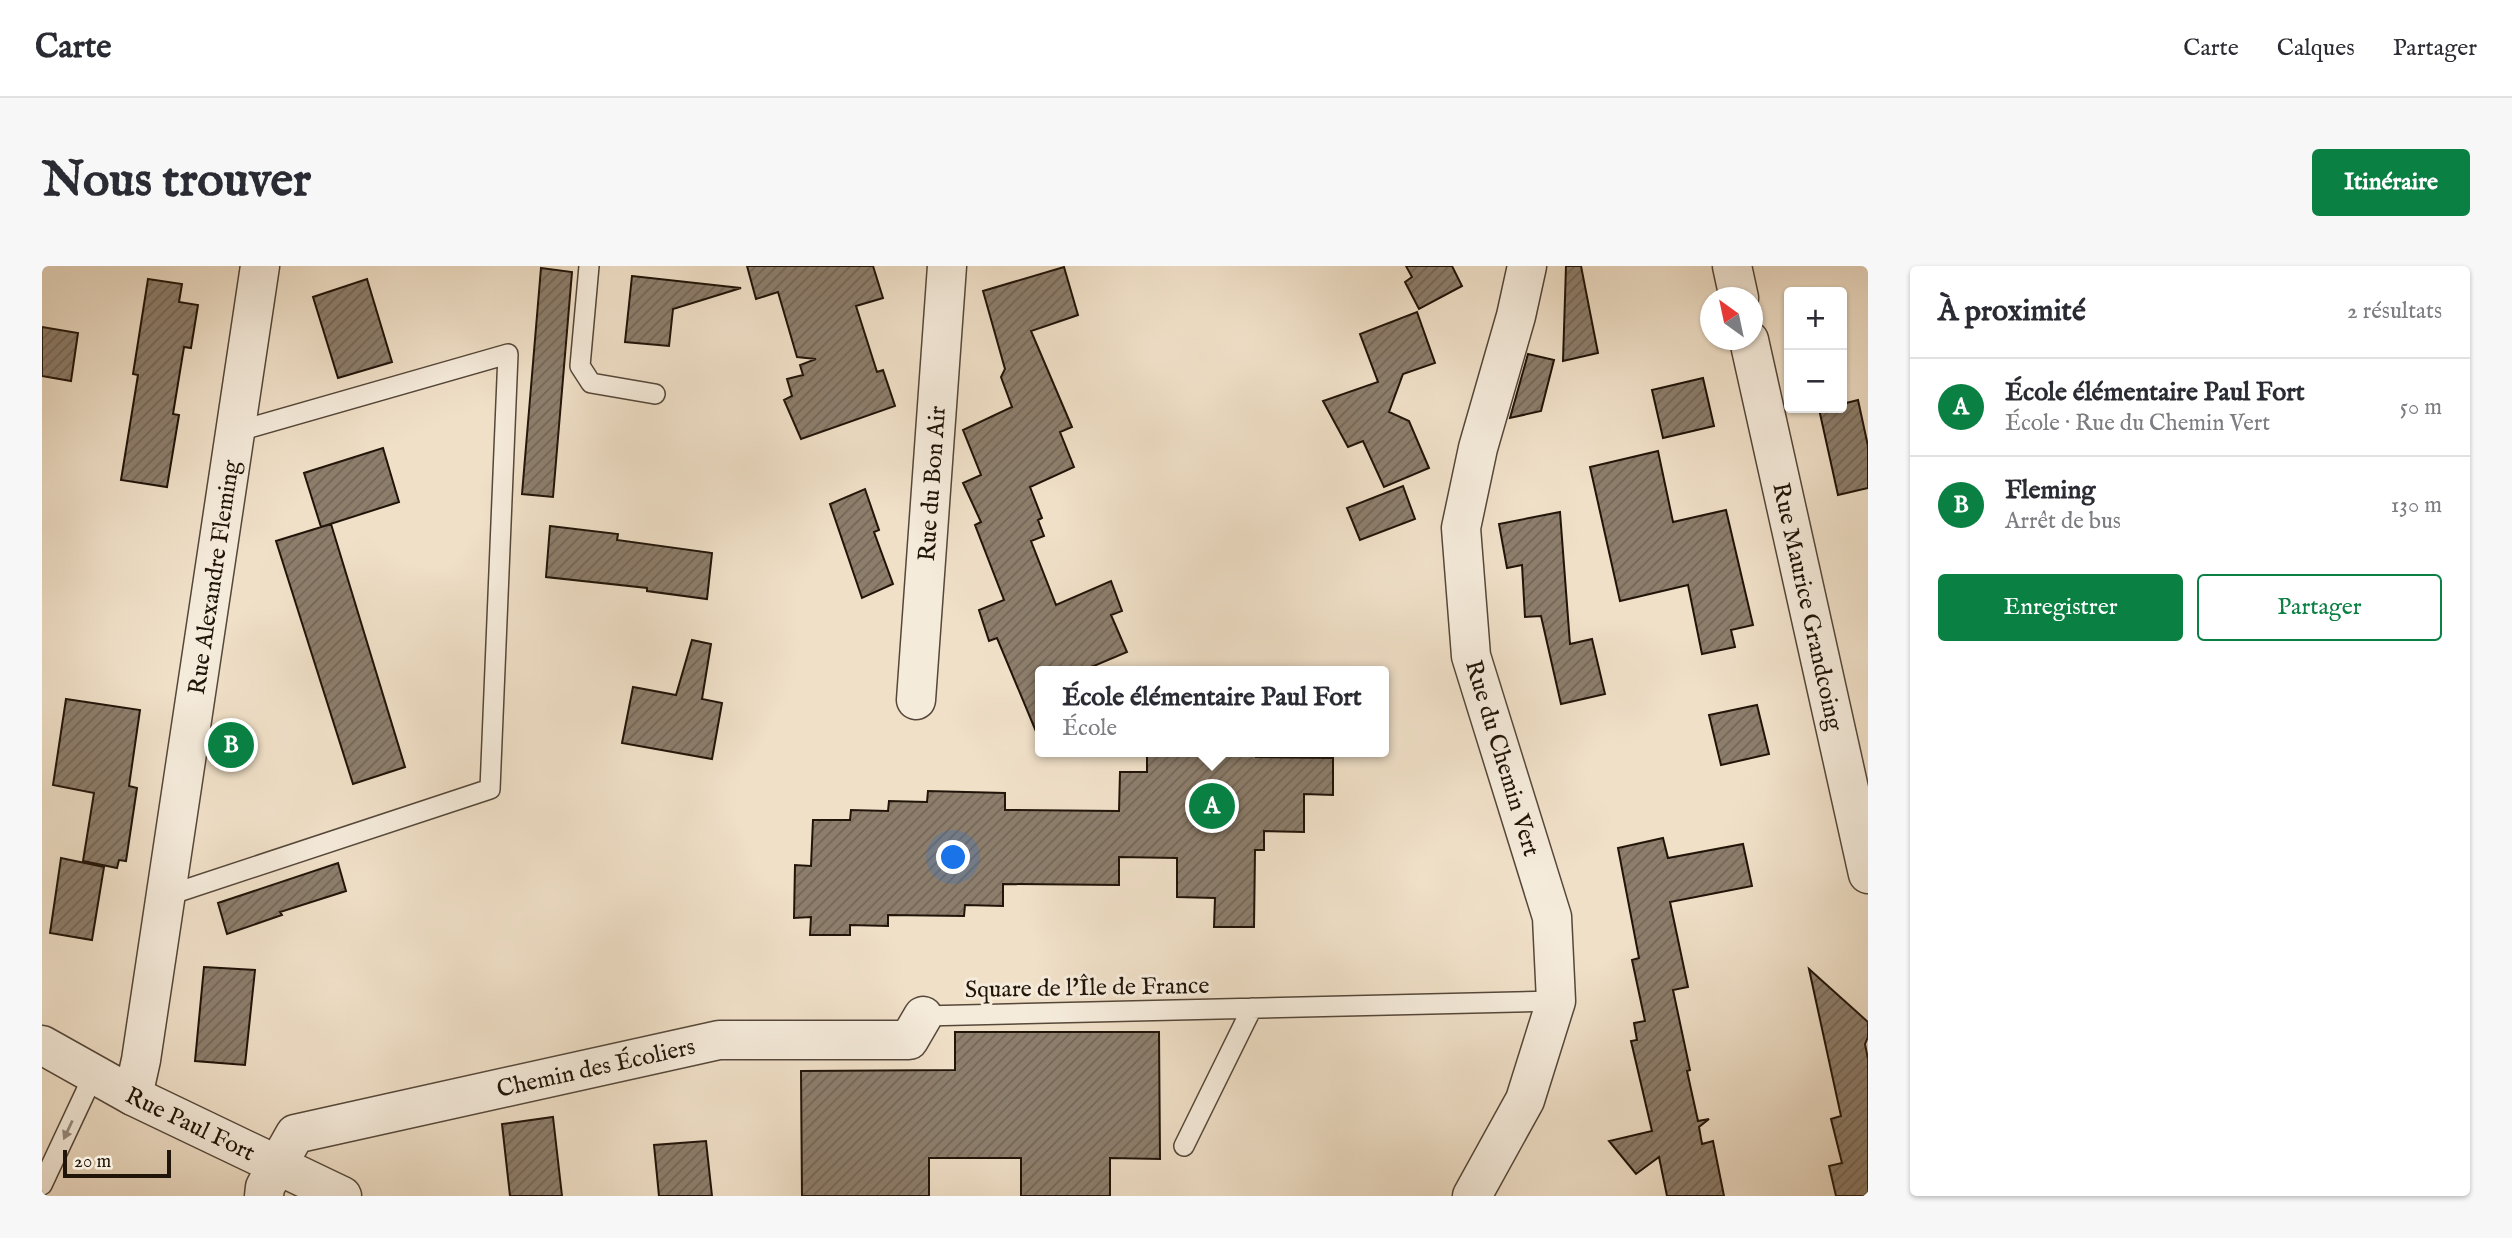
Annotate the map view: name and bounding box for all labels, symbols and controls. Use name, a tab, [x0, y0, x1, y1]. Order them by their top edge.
text: Carte	[35, 27, 111, 69]
text: Carte	[2183, 33, 2239, 64]
text: Calques	[2277, 33, 2355, 64]
text: Partager	[2393, 33, 2477, 64]
button: Itinéraire	[2312, 149, 2470, 216]
text: Nous trouver	[42, 151, 311, 213]
north arrow	[1700, 287, 1763, 350]
map controls	[1784, 287, 1847, 413]
button: +	[1784, 287, 1847, 350]
text: À proximité	[1938, 293, 2086, 331]
text: 2 résultats	[2347, 297, 2442, 326]
button: −	[1784, 350, 1847, 413]
text: École élémentaire Paul Fort	[2005, 376, 2305, 409]
text: A	[1953, 393, 1969, 422]
text: 50 m	[2400, 393, 2442, 422]
street label: Rue du Bon Air	[912, 405, 954, 562]
text: École · Rue du Chemin Vert	[2005, 409, 2270, 438]
street label: Rue Alexandre Fleming	[182, 457, 248, 697]
text: Fleming	[2005, 474, 2095, 507]
street label: Rue Maurice Grandcoing	[1764, 480, 1850, 735]
text: B	[1953, 491, 1969, 520]
text: 130 m	[2391, 491, 2442, 520]
text: Arrêt de bus	[2005, 507, 2121, 536]
button: Enregistrer	[1938, 574, 2183, 641]
button: Partager	[2197, 574, 2442, 641]
street label: Rue du Chemin Vert	[1457, 656, 1546, 860]
popup	[1035, 666, 1389, 757]
text: École élémentaire Paul Fort	[1062, 681, 1362, 714]
text: École	[1062, 714, 1117, 743]
pin: B	[208, 719, 254, 771]
pin: A	[1189, 780, 1235, 832]
your location	[936, 840, 970, 874]
street label: Square de l'Île de France	[965, 971, 1210, 1006]
street label: Chemin des Écoliers	[494, 1032, 698, 1106]
street label: Rue Paul Fort	[120, 1081, 260, 1169]
one-way arrow	[62, 1120, 74, 1140]
scale bar	[63, 1147, 172, 1179]
text: 20 m	[74, 1150, 111, 1174]

